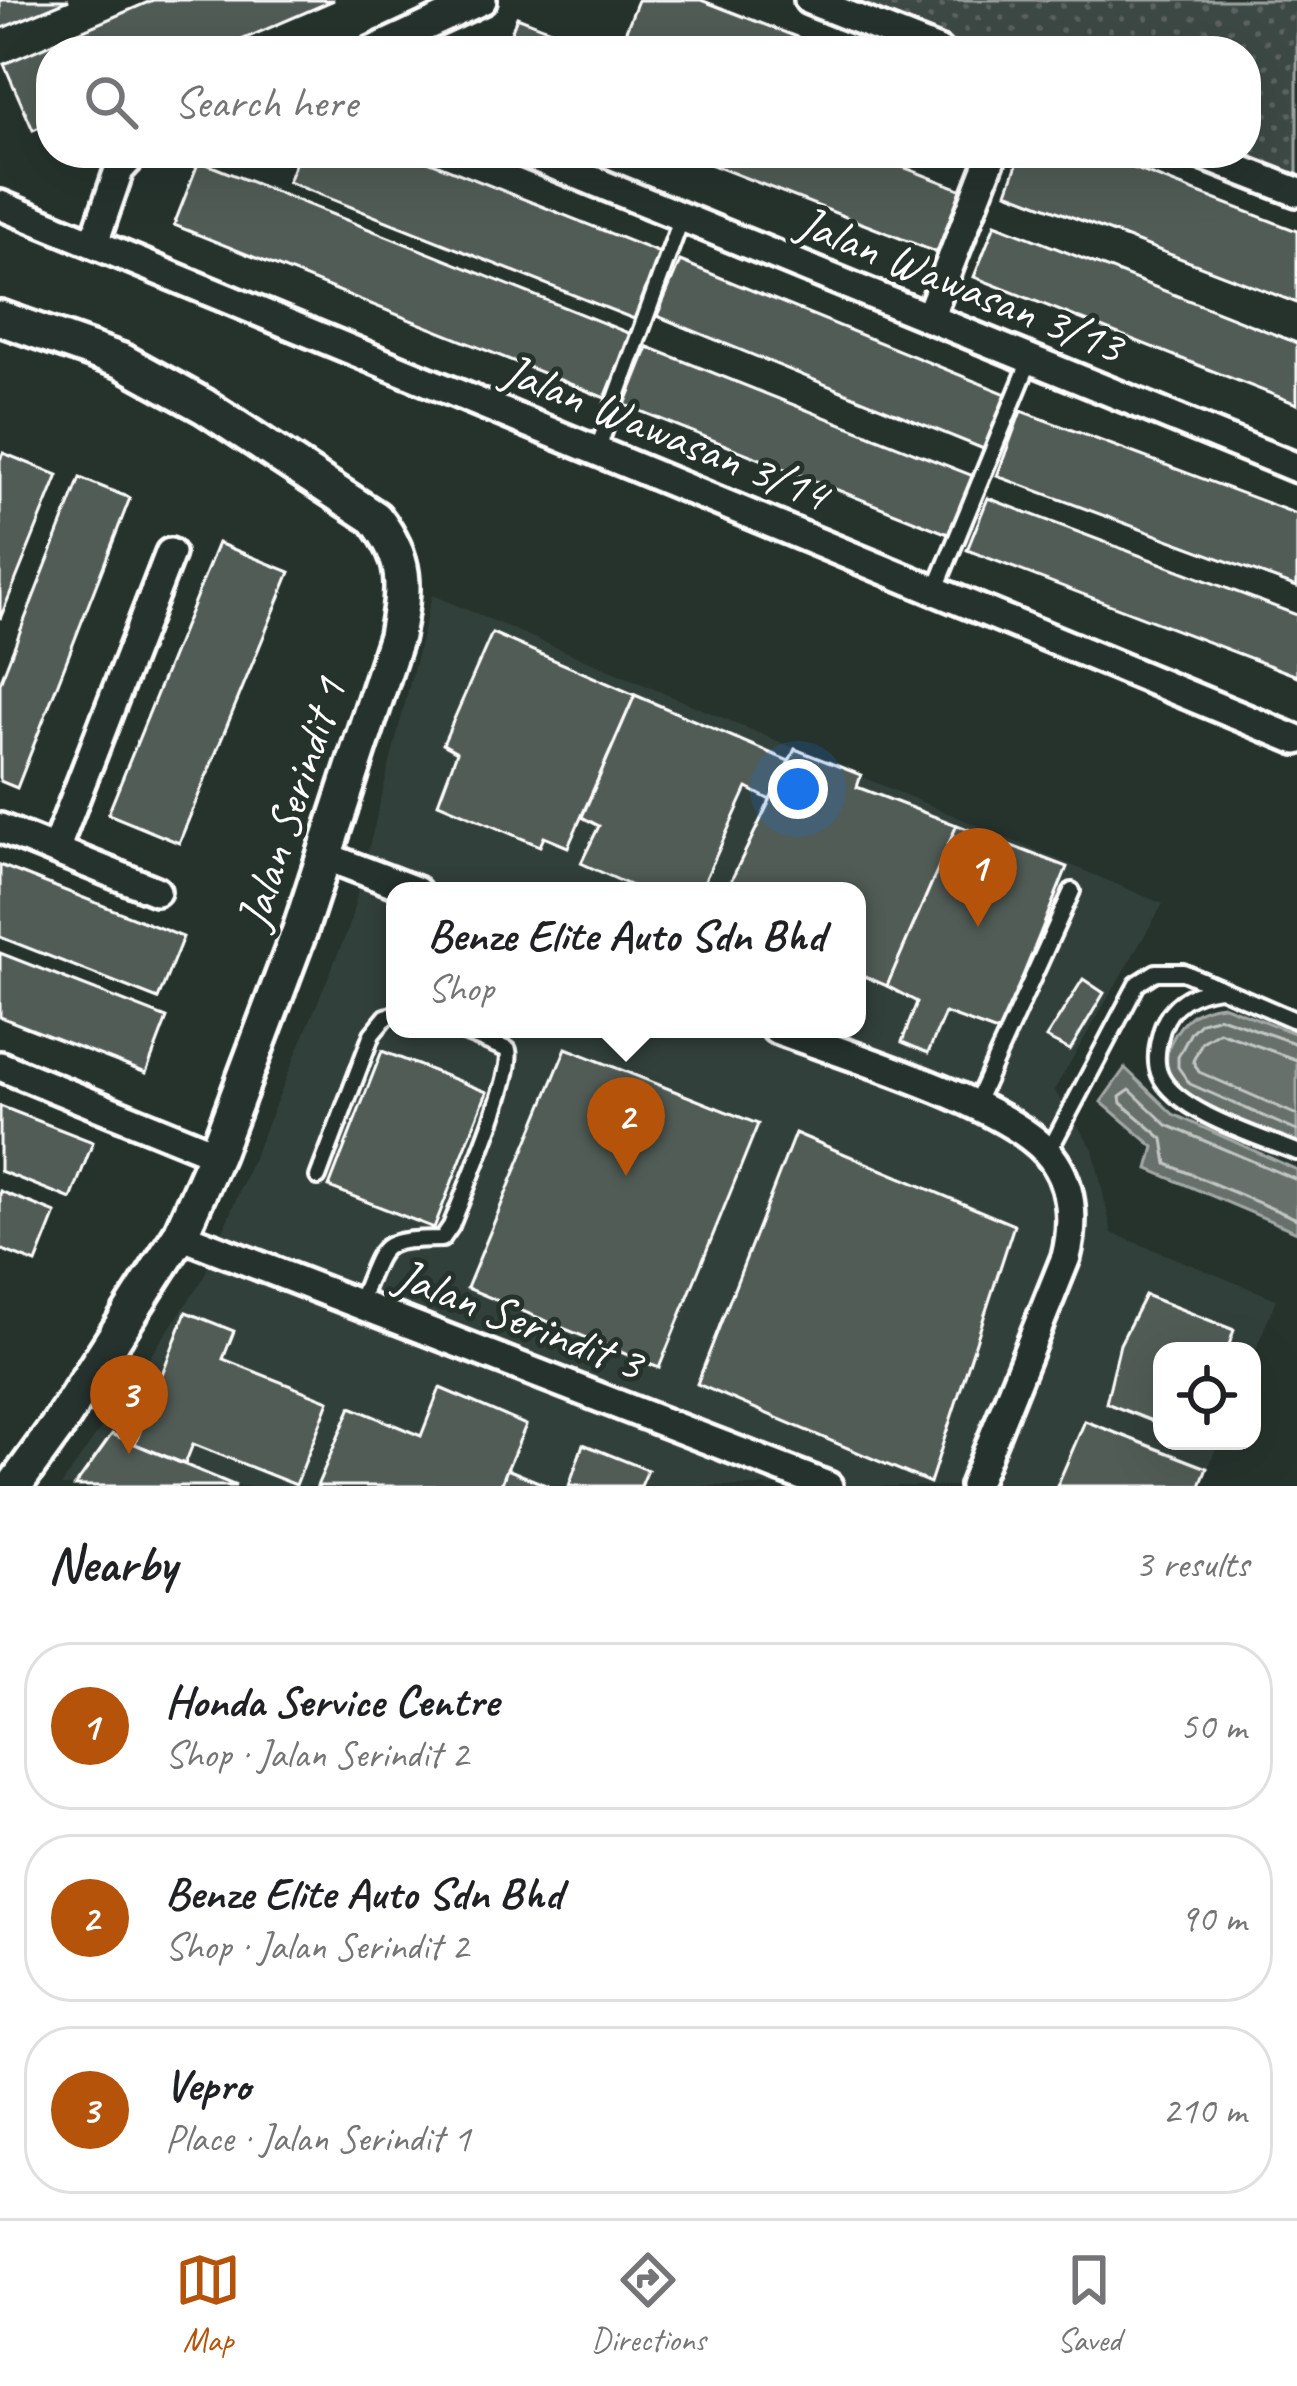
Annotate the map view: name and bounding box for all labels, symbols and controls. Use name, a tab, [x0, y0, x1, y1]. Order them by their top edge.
search box	[36, 36, 1261, 168]
icon: search	[78, 69, 144, 135]
text: Search here	[174, 74, 357, 131]
street label: Jalan Wawasan 3/13	[787, 191, 1135, 378]
street label: Jalan Wawasan 3/14	[492, 339, 841, 526]
street label: Jalan Serindit 1	[222, 668, 360, 938]
your location	[768, 759, 828, 819]
pin: 1	[939, 828, 1017, 927]
popup	[386, 882, 866, 1038]
text: Benze Elite Auto Sdn Bhd	[428, 907, 825, 964]
text: Shop	[428, 964, 494, 1013]
pin: 2	[587, 1077, 665, 1176]
street label: Jalan Serindit 3	[386, 1244, 655, 1395]
map controls	[1153, 1342, 1261, 1450]
button: locate	[1153, 1342, 1261, 1450]
pin: 3	[90, 1355, 168, 1454]
text: Nearby	[48, 1532, 176, 1596]
text: 3 results	[1135, 1540, 1249, 1589]
text: Honda Service Centre	[165, 1673, 498, 1730]
text: 1	[81, 1702, 99, 1751]
text: 50 m	[1180, 1702, 1246, 1751]
text: Shop · Jalan Serindit 2	[165, 1730, 468, 1779]
text: Benze Elite Auto Sdn Bhd	[165, 1865, 562, 1922]
text: 2	[81, 1894, 99, 1943]
text: 90 m	[1180, 1894, 1246, 1943]
text: Shop · Jalan Serindit 2	[165, 1922, 468, 1971]
text: Vepro	[165, 2057, 250, 2114]
text: 3	[81, 2086, 99, 2135]
text: 210 m	[1162, 2086, 1246, 2135]
text: Place · Jalan Serindit 1	[165, 2114, 471, 2163]
tab: Map	[175, 2247, 241, 2361]
tab: Directions	[591, 2247, 706, 2361]
tab: Saved	[1056, 2247, 1122, 2361]

